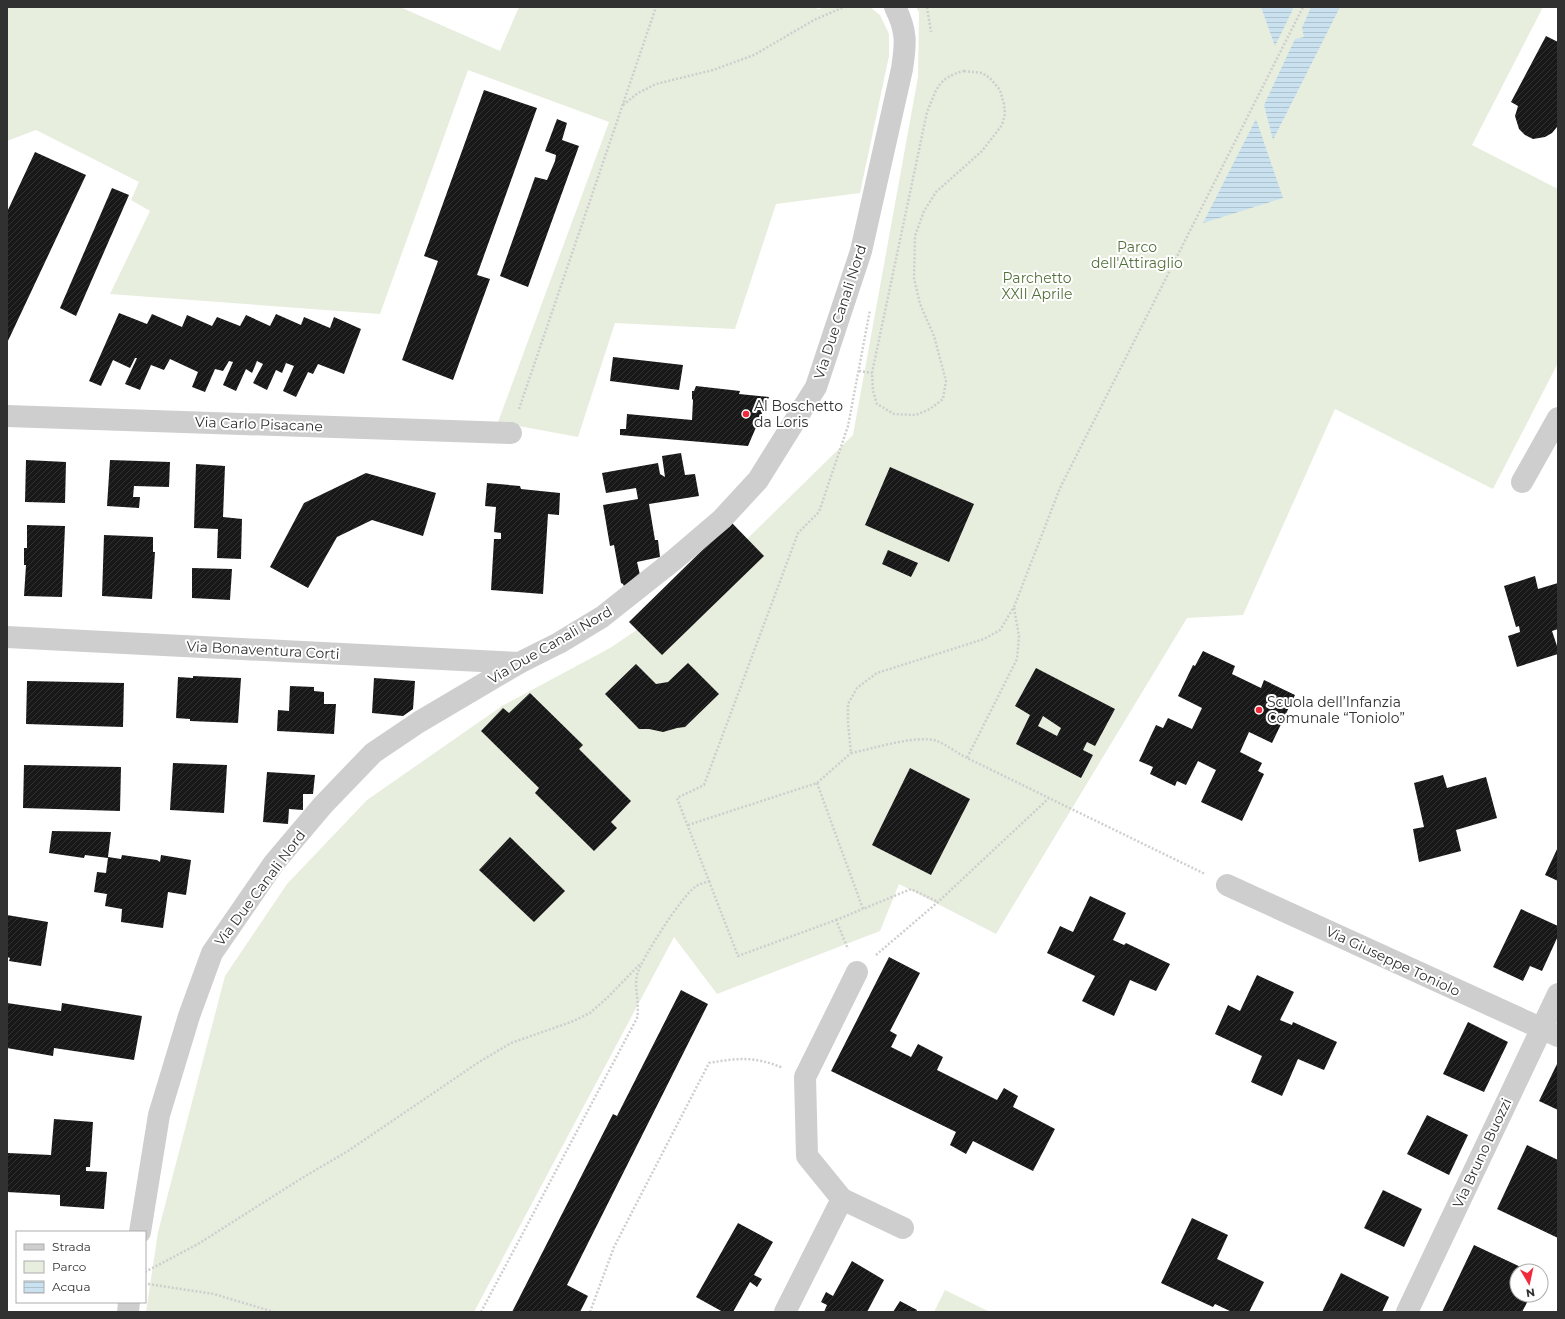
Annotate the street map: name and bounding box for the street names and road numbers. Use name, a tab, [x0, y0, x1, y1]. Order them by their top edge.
street label: Via Due Canali Nord	[810, 242, 870, 382]
street label: Via Carlo Pisacane	[195, 413, 323, 435]
street label: Via Due Canali Nord	[485, 602, 615, 688]
street label: Via Bonaventura Corti	[186, 637, 340, 663]
street label: Via Due Canali Nord	[211, 827, 309, 949]
street label: Via Giuseppe Toniolo	[1323, 922, 1463, 1000]
street label: Via Bruno Buozzi	[1449, 1095, 1515, 1211]

